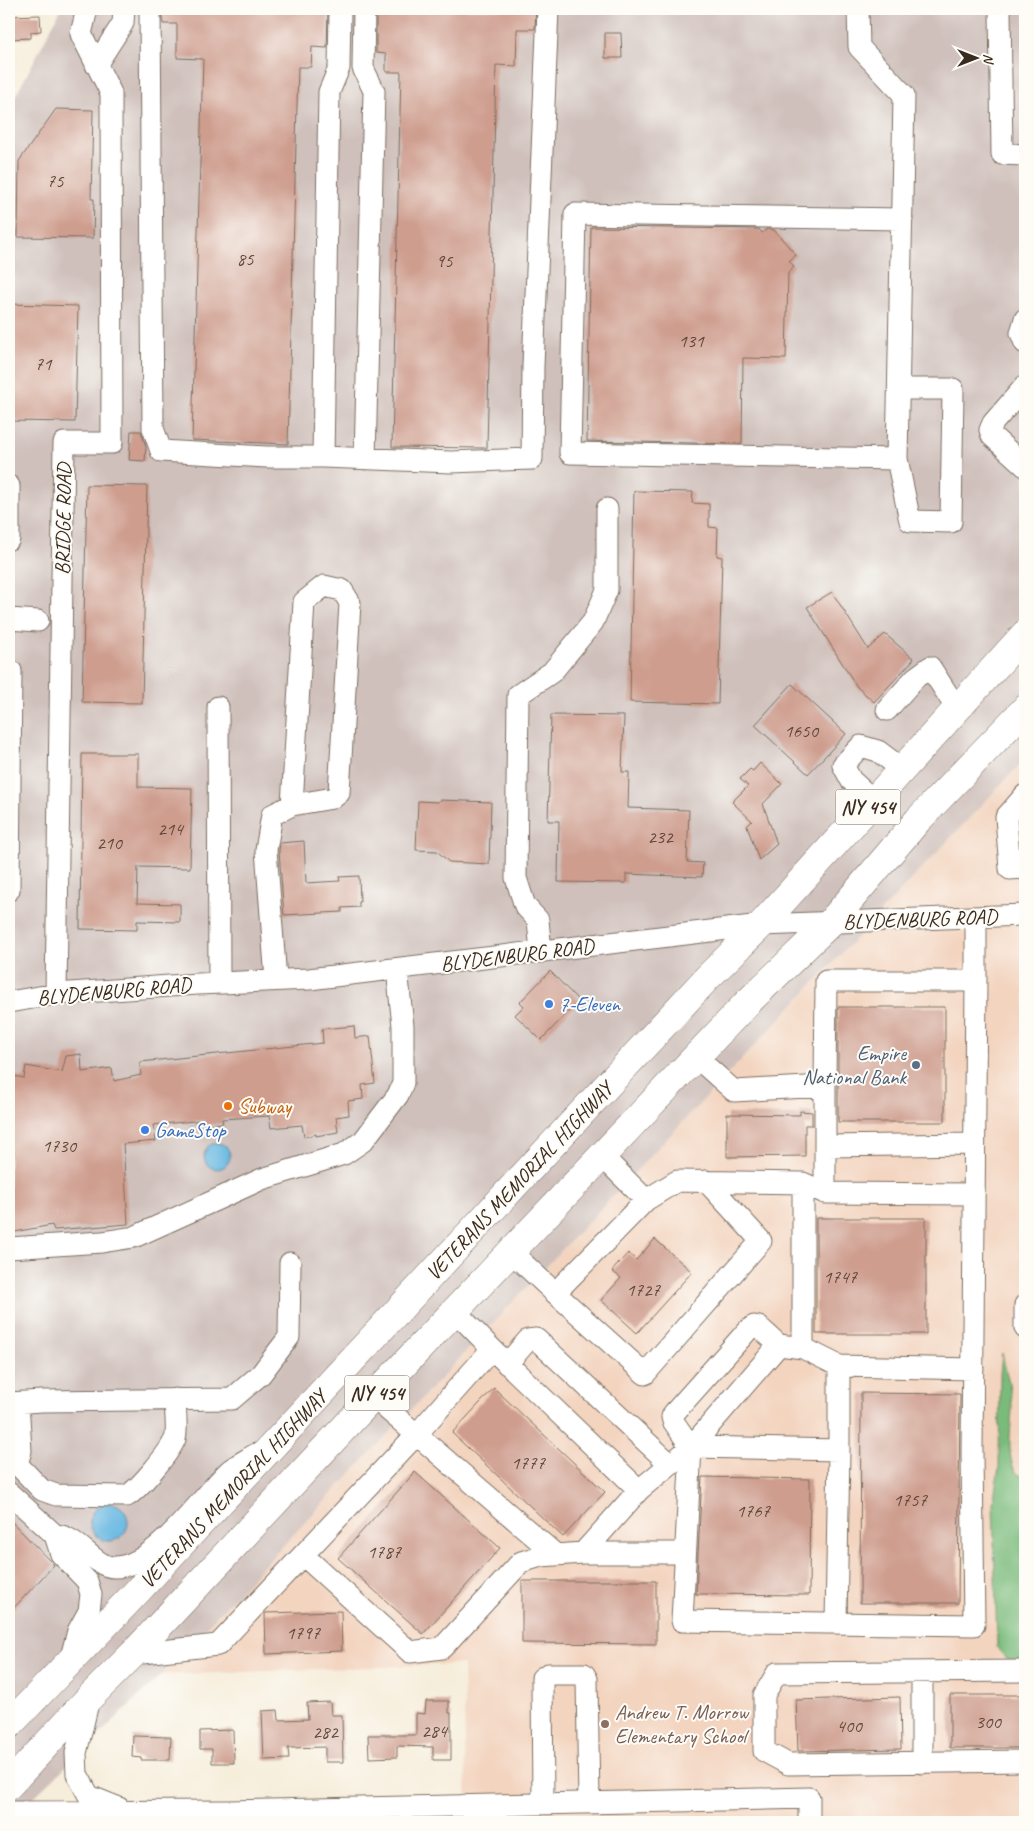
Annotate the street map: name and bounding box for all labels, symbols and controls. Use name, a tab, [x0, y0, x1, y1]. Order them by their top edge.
north arrow	[952, 32, 1002, 82]
text: N	[980, 54, 997, 65]
house number: 75	[46, 169, 65, 193]
house number: 85	[236, 247, 255, 271]
house number: 95	[435, 249, 454, 273]
house number: 131	[678, 329, 705, 353]
house number: 71	[34, 352, 53, 376]
street label: BRIDGE ROAD	[49, 461, 77, 575]
house number: 1650	[784, 719, 820, 743]
road number: NY 454	[836, 790, 900, 824]
house number: 214	[157, 817, 185, 841]
house number: 232	[647, 825, 674, 849]
house number: 210	[96, 831, 123, 855]
street label: BLYDENBURG ROAD	[843, 903, 999, 935]
street label: BLYDENBURG ROAD	[439, 932, 597, 977]
street label: BLYDENBURG ROAD	[36, 971, 194, 1011]
place label: 7-Eleven	[559, 991, 622, 1017]
marker: 7-Eleven	[543, 998, 555, 1010]
place label: Empire National Bank	[802, 1040, 907, 1090]
marker: Empire National Bank	[910, 1059, 922, 1071]
street label: VETERANS MEMORIAL HIGHWAY	[420, 1074, 620, 1286]
place label: Subway	[238, 1093, 293, 1119]
marker: Subway	[222, 1100, 234, 1112]
place label: GameStop	[155, 1117, 228, 1143]
marker: GameStop	[139, 1124, 151, 1136]
house number: 1730	[42, 1134, 78, 1158]
house number: 1747	[823, 1265, 859, 1289]
house number: 1727	[626, 1278, 662, 1302]
road number: NY 454	[344, 1376, 410, 1410]
street label: VETERANS MEMORIAL HIGHWAY	[134, 1382, 334, 1594]
house number: 1777	[511, 1451, 547, 1475]
house number: 1757	[893, 1488, 929, 1512]
house number: 1767	[736, 1499, 772, 1523]
house number: 1787	[367, 1540, 403, 1564]
house number: 1797	[286, 1621, 322, 1645]
place label: Andrew T. Morrow Elementary School	[615, 1699, 750, 1749]
house number: 300	[975, 1710, 1002, 1734]
house number: 400	[836, 1714, 863, 1738]
marker: Andrew T. Morrow Elementary School	[599, 1718, 611, 1730]
house number: 284	[421, 1719, 449, 1743]
house number: 282	[312, 1720, 339, 1744]

